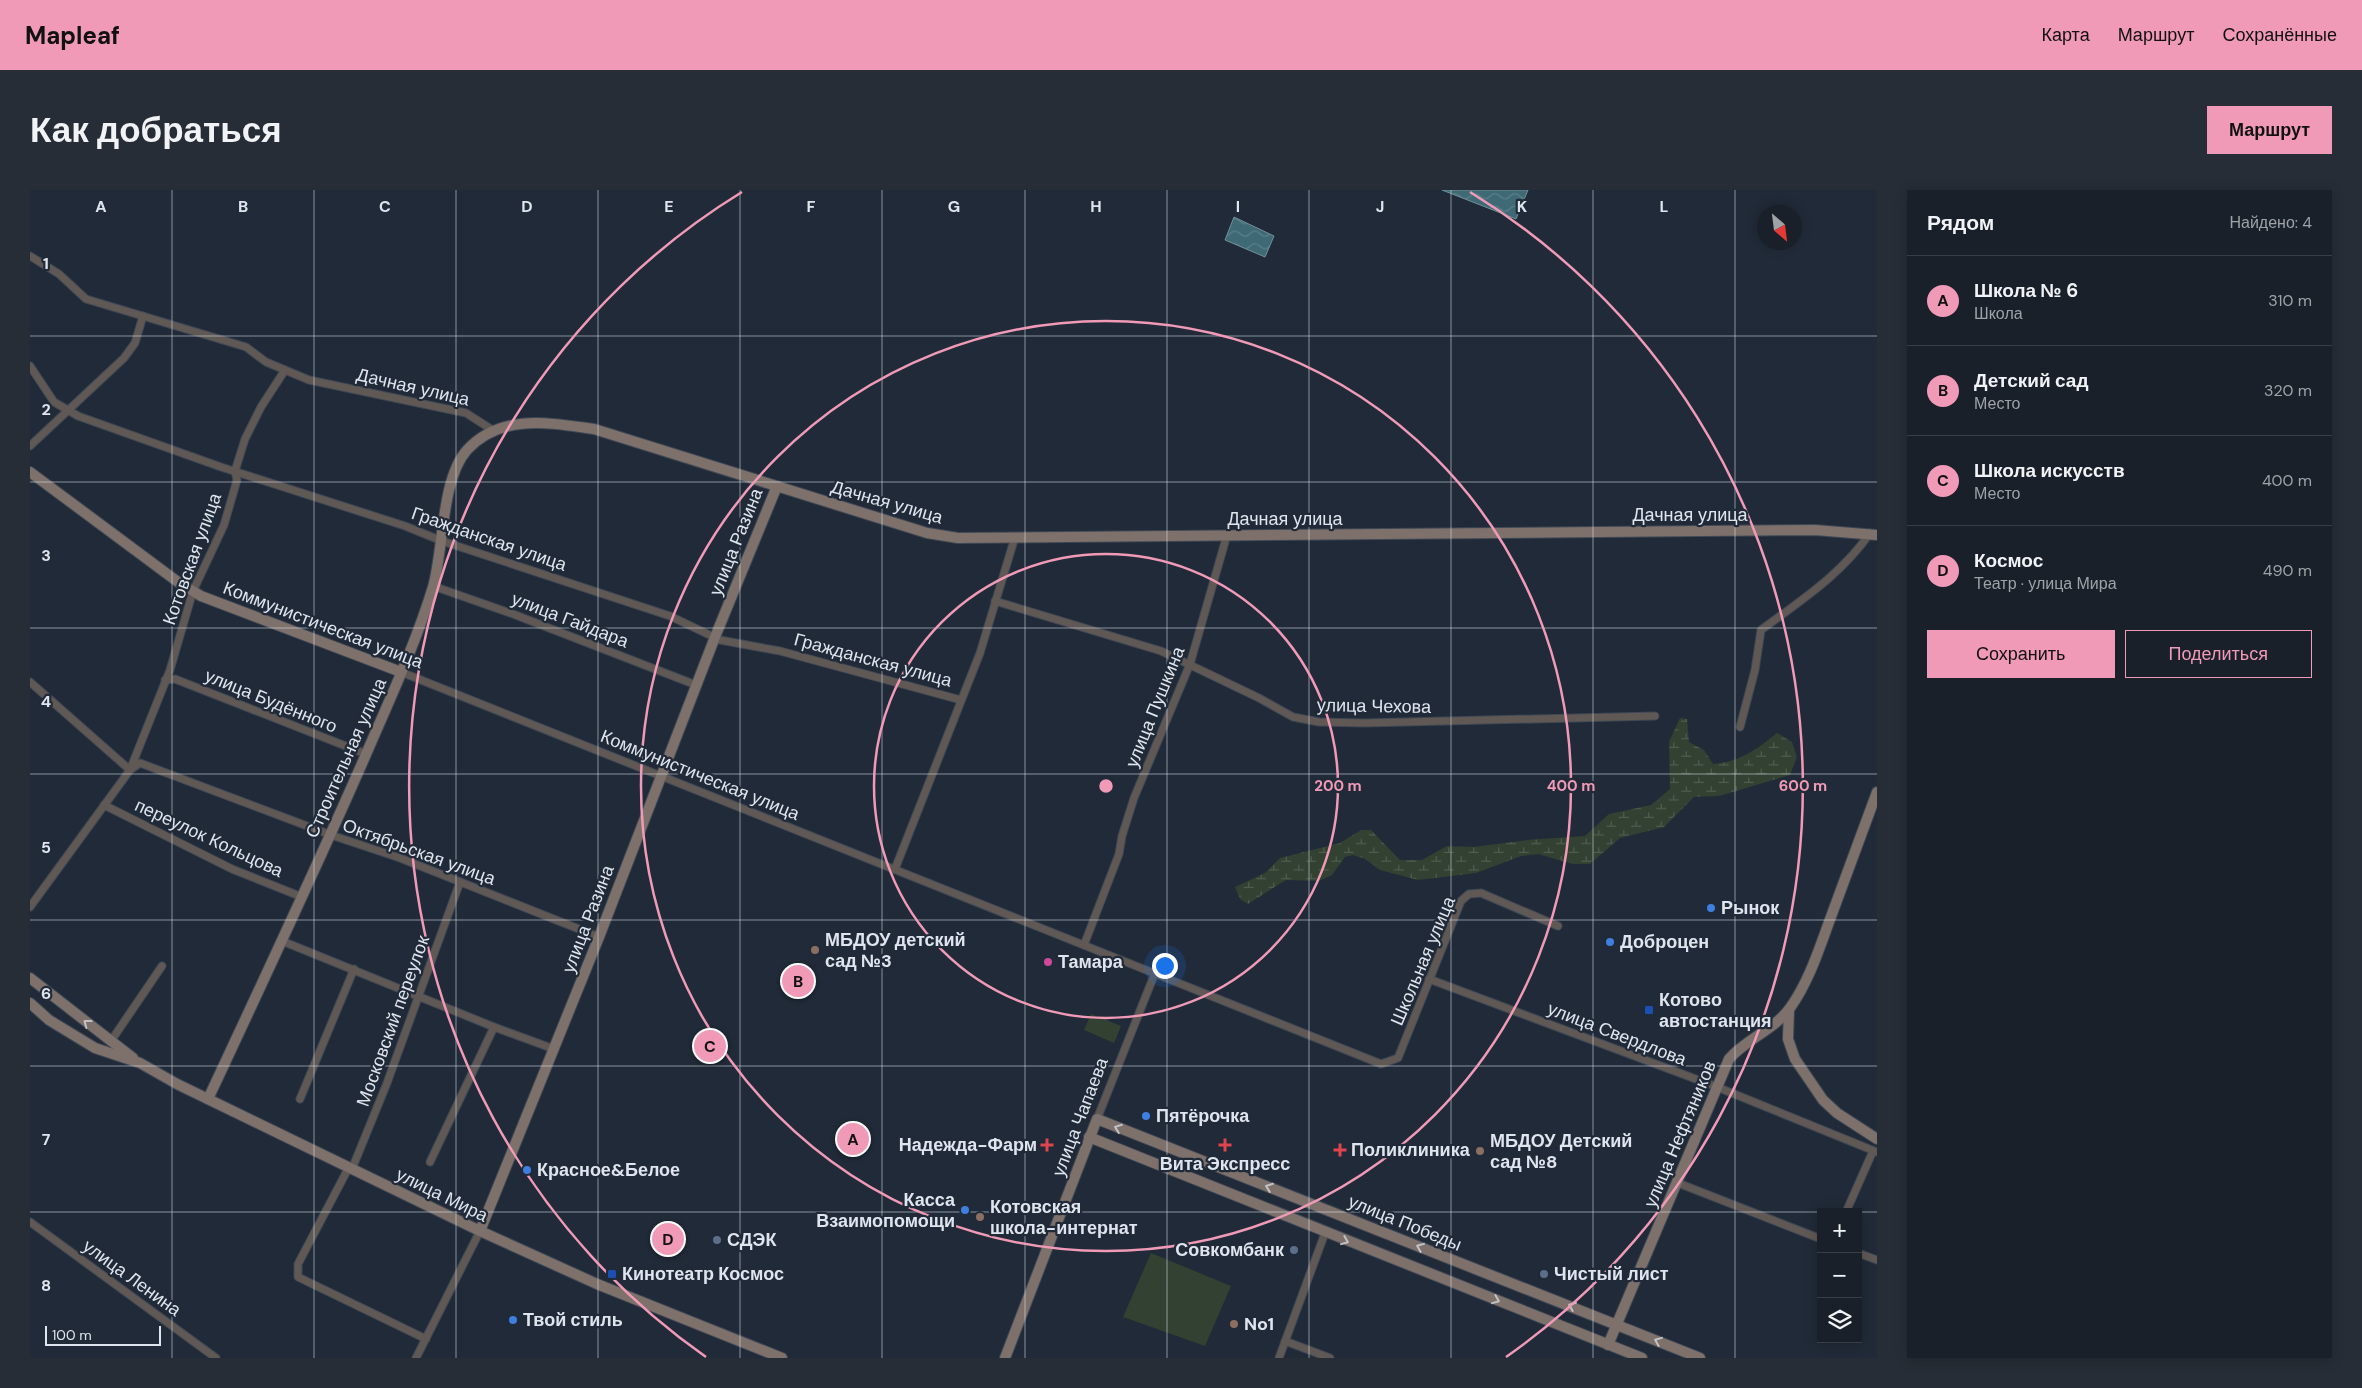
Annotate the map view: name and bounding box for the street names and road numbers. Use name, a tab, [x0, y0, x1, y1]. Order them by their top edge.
street label: Дачная улица	[354, 362, 473, 412]
street label: Дачная улица	[828, 475, 947, 530]
street label: улица Разина	[704, 484, 769, 599]
street label: Котовская улица	[157, 489, 227, 628]
street label: Гражданская улица	[408, 501, 571, 577]
street label: Дачная улица	[1632, 503, 1749, 527]
street label: Дачная улица	[1227, 507, 1344, 531]
street label: Коммунистическая улица	[220, 576, 427, 675]
street label: улица Гайдара	[508, 587, 633, 654]
street label: Гражданская улица	[791, 627, 956, 693]
street label: улица Пушкина	[1120, 642, 1191, 771]
street label: улица Будённого	[201, 664, 341, 738]
street label: Строительная улица	[300, 673, 392, 842]
street label: улица Чехова	[1317, 693, 1432, 719]
street label: Коммунистическая улица	[597, 724, 804, 826]
street label: переулок Кольцова	[131, 793, 288, 883]
street label: Октябрьская улица	[339, 813, 500, 891]
street label: улица Разина	[556, 861, 620, 976]
street label: Школьная улица	[1385, 892, 1461, 1029]
street label: Московский переулок	[351, 932, 435, 1110]
street label: улица Свердлова	[1544, 996, 1691, 1072]
street label: улица Чапаева	[1046, 1053, 1114, 1180]
street label: улица Нефтяников	[1638, 1057, 1722, 1211]
street label: улица Мира	[392, 1162, 493, 1228]
street label: улица Победы	[1345, 1189, 1465, 1257]
street label: улица Ленина	[78, 1234, 187, 1322]

